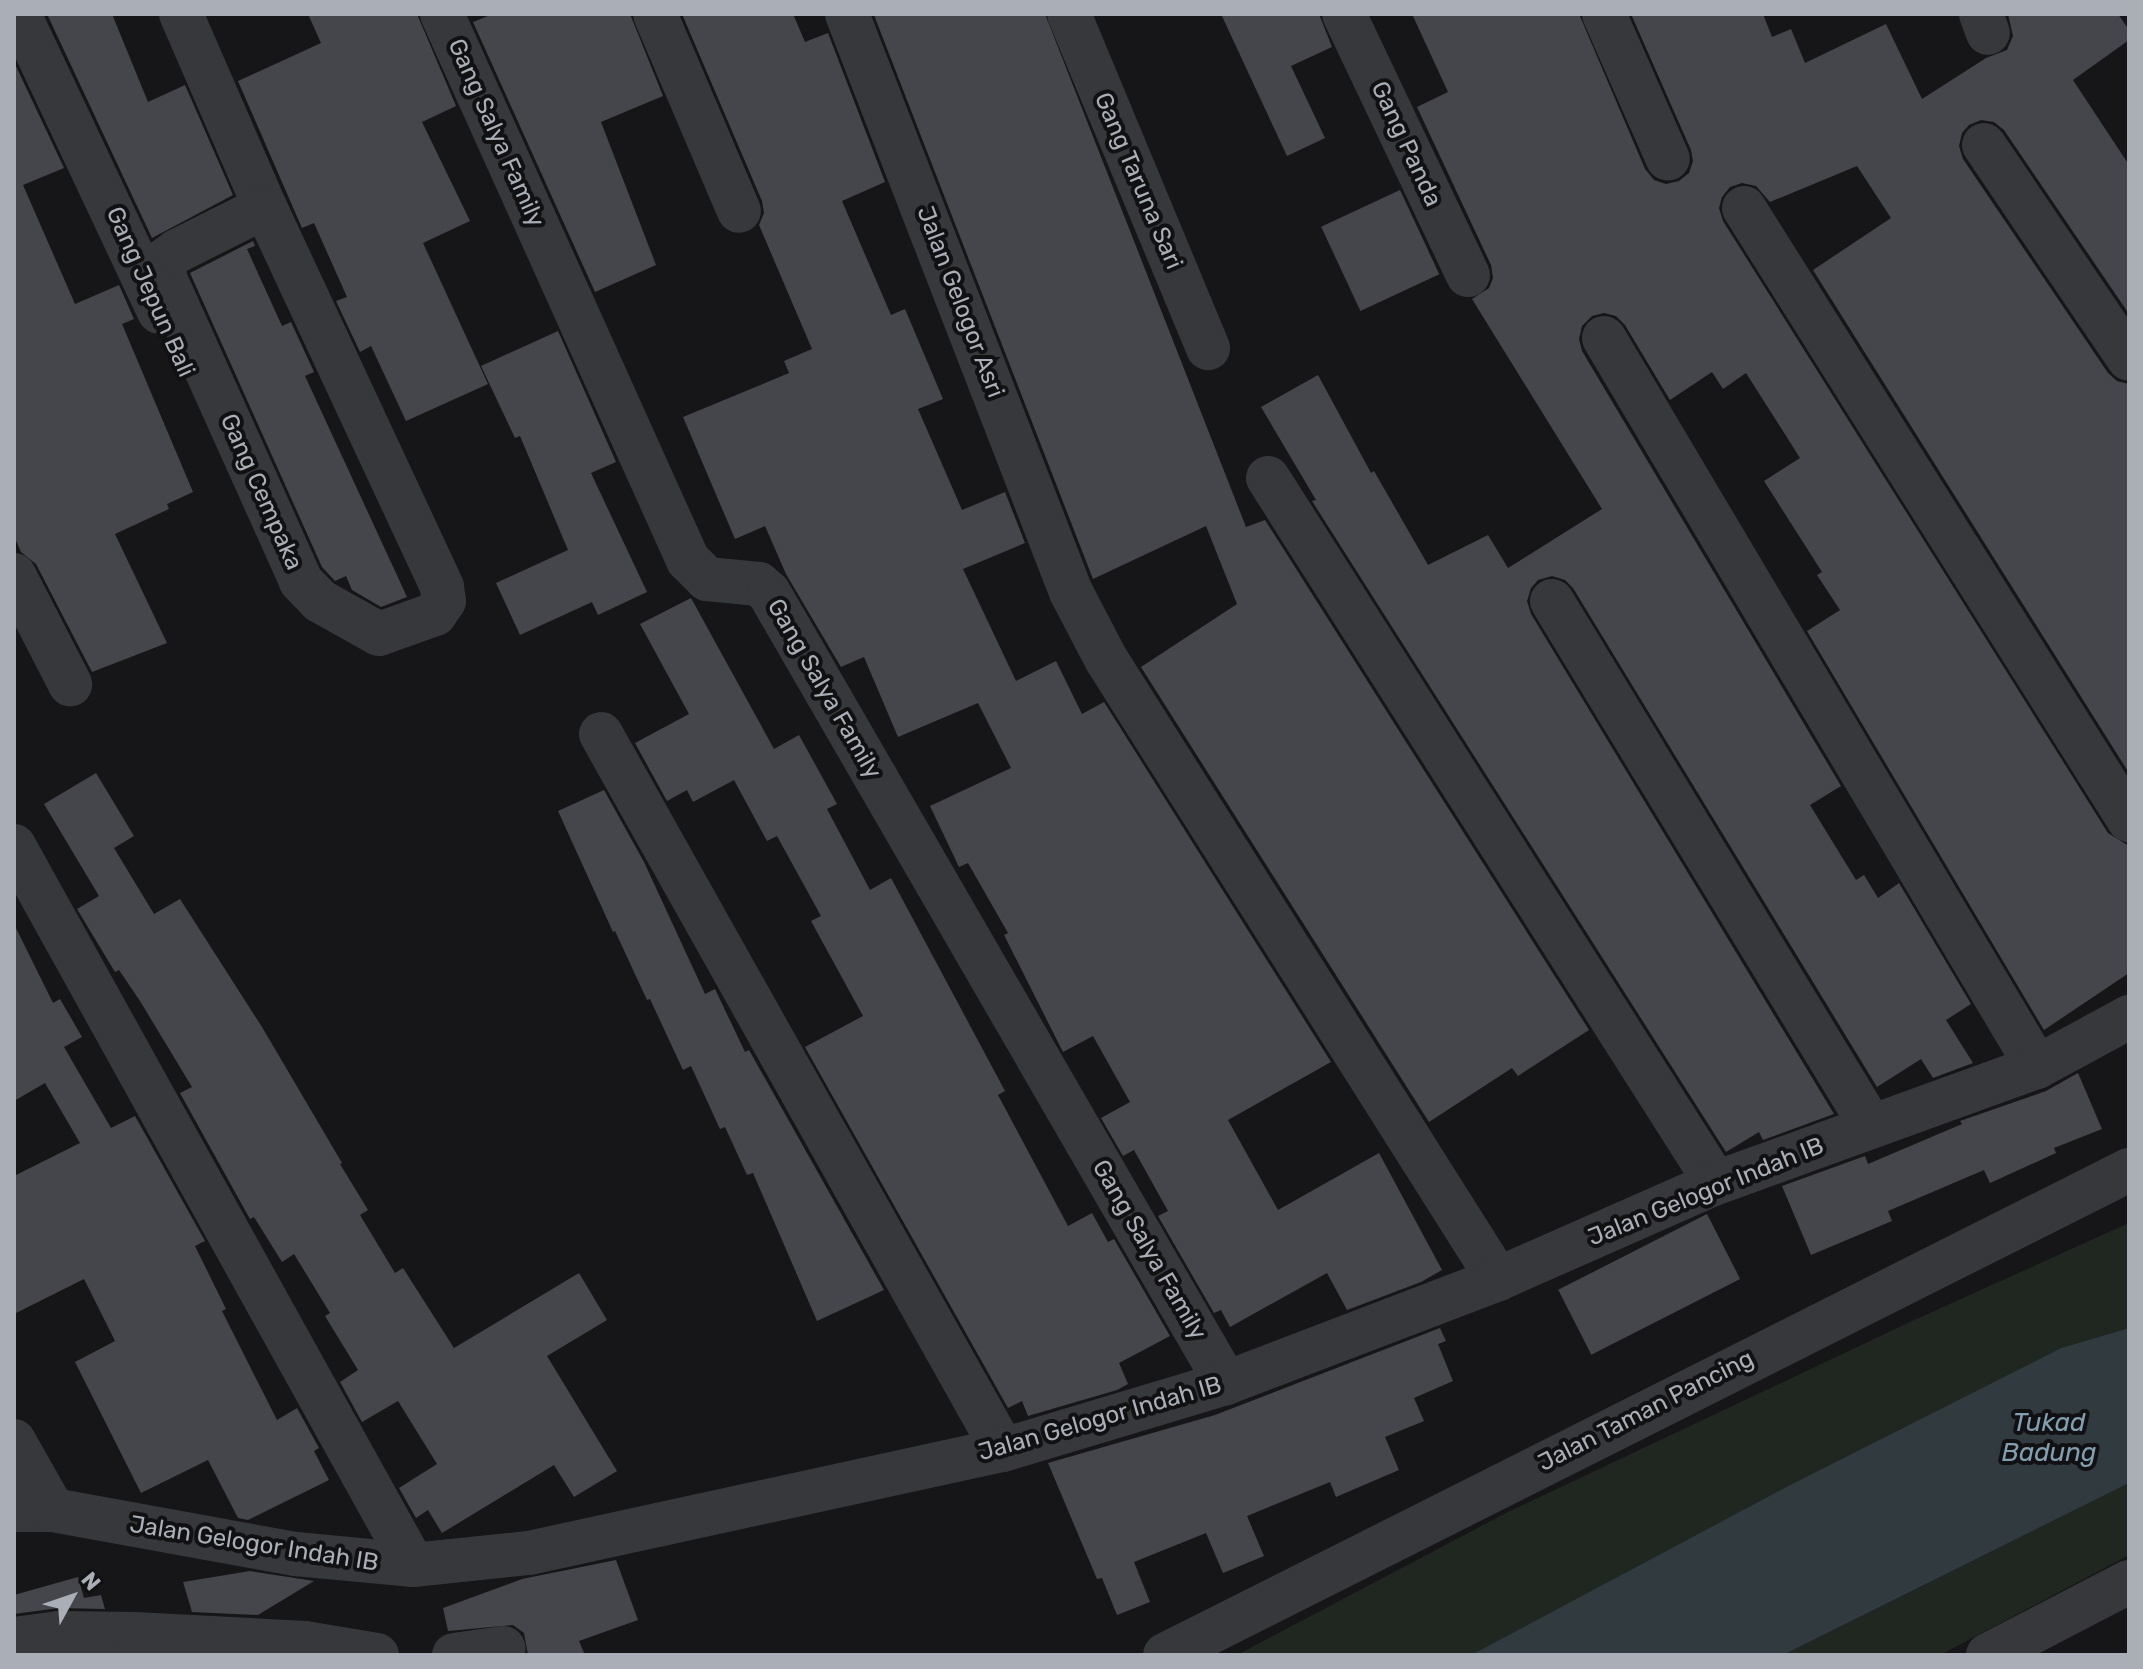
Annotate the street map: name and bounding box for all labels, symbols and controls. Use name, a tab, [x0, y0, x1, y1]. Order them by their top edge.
street label: Gang Salya Family	[442, 34, 550, 232]
street label: Gang Panda	[1364, 77, 1448, 211]
street label: Gang Taruna Sari	[1088, 88, 1188, 274]
street label: Jalan Gelogor Asri	[910, 202, 1010, 402]
street label: Gang Jepun Bali	[100, 203, 200, 381]
street label: Gang Cempaka	[214, 409, 308, 575]
street label: Gang Salya Family	[761, 594, 887, 784]
street label: Jalan Gelogor Indah IB	[1584, 1131, 1828, 1253]
street label: Gang Salya Family	[1086, 1155, 1212, 1345]
street label: Jalan Taman Pancing	[1533, 1344, 1759, 1478]
street label: Jalan Gelogor Indah IB	[975, 1370, 1225, 1468]
water label: Tukad Badung	[2001, 1407, 2097, 1468]
street label: Jalan Gelogor Indah IB	[127, 1510, 381, 1578]
north arrow	[32, 1557, 112, 1637]
text: N	[75, 1567, 106, 1596]

